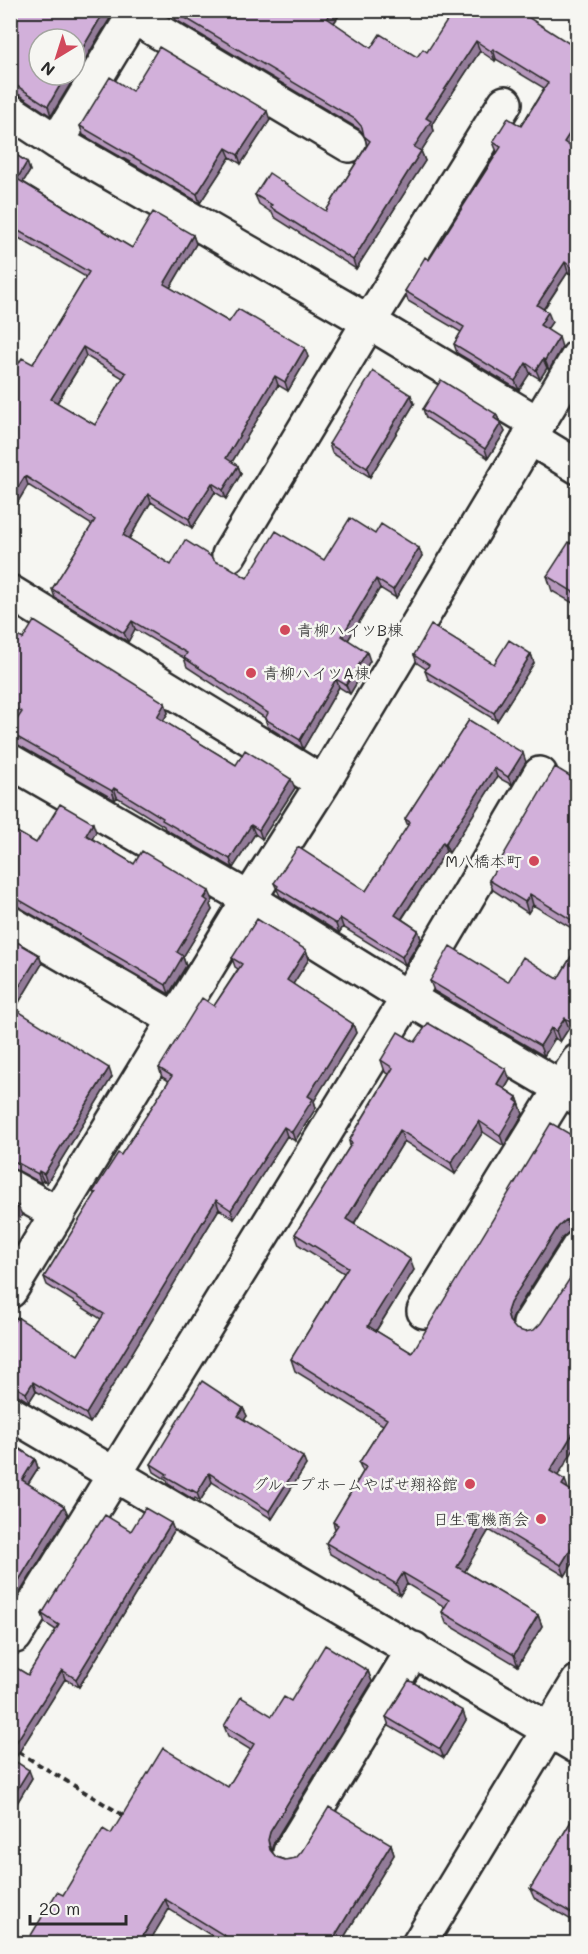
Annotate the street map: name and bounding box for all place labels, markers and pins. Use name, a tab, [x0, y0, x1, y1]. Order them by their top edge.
place label: 青柳ハイツB棟	[297, 619, 403, 640]
marker: 青柳ハイツB棟	[278, 623, 292, 637]
place label: 青柳ハイツA棟	[263, 662, 370, 683]
marker: 青柳ハイツA棟	[244, 666, 258, 680]
place label: M八橋本町	[445, 850, 522, 871]
marker: M八橋本町	[527, 854, 541, 868]
place label: グループホームやばせ翔裕館	[253, 1473, 458, 1494]
marker: グループホームやばせ翔裕館	[463, 1477, 477, 1491]
place label: 日生電機商会	[433, 1508, 529, 1529]
marker: 日生電機商会	[534, 1512, 548, 1526]

